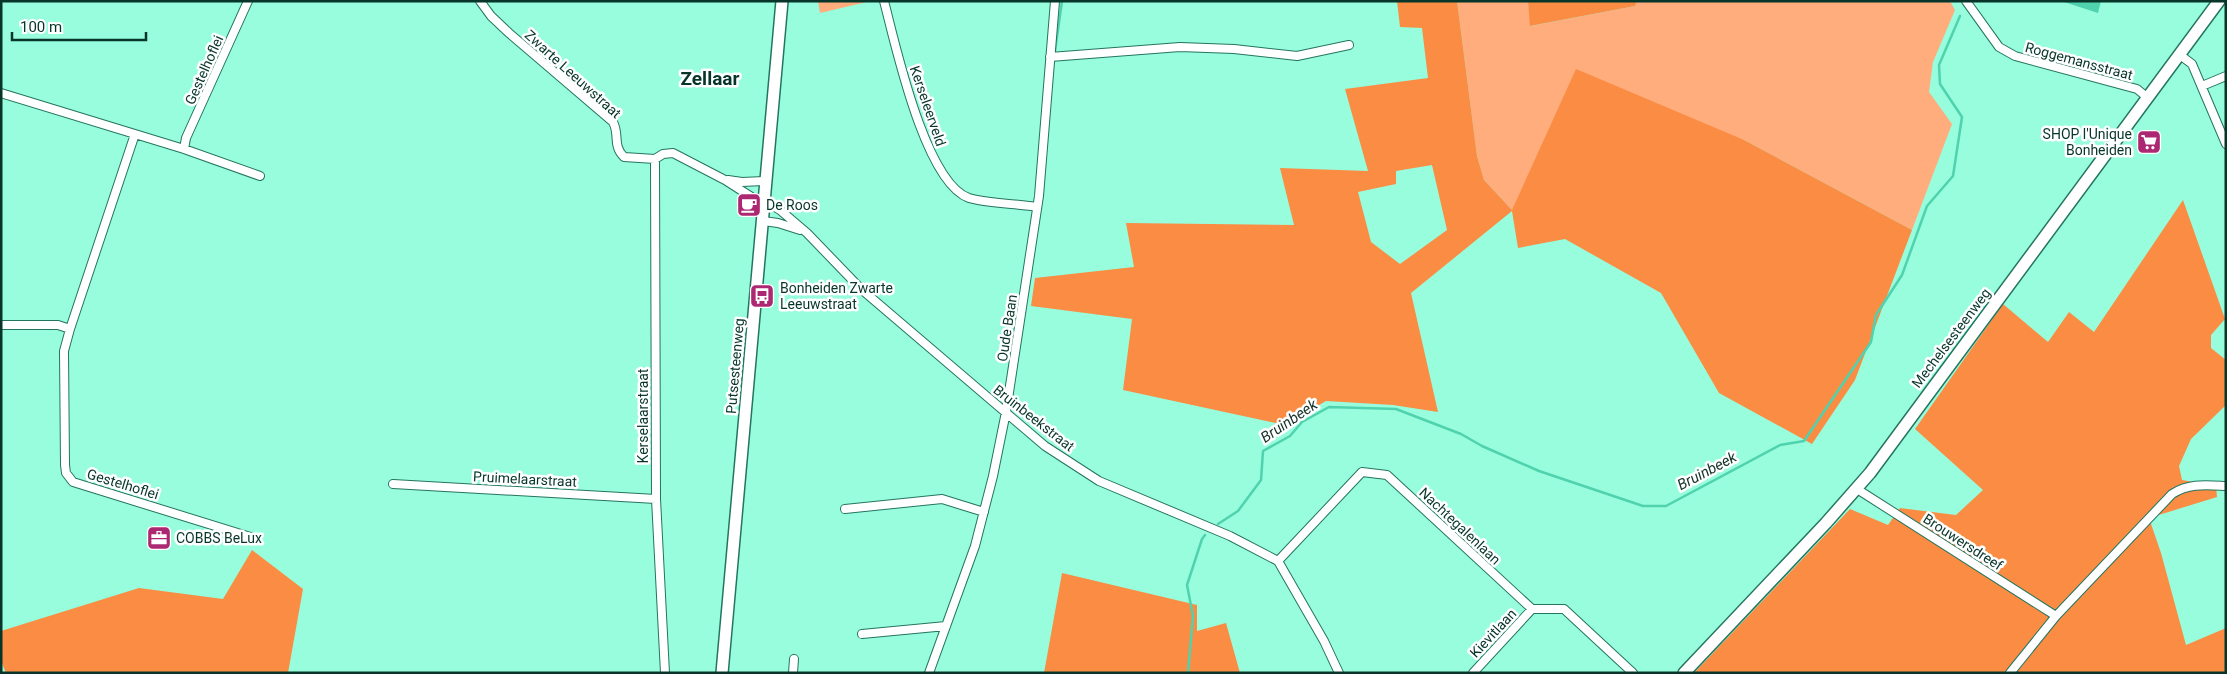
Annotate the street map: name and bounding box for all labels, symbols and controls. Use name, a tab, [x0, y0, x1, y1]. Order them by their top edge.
scale bar	[12, 10, 146, 42]
text: 100 m	[20, 18, 62, 36]
street label: Zwarte Leeuwstraat	[522, 27, 625, 122]
street label: Gestelhoflei	[182, 33, 226, 107]
street label: Roggemansstraat	[2023, 39, 2135, 83]
street label: Kerseleerveld	[907, 64, 949, 148]
district label: Zellaar	[681, 67, 740, 90]
place label: SHOP l'Unique Bonheiden	[2043, 126, 2132, 158]
supermarket icon: SHOP l'Unique Bonheiden	[2136, 129, 2162, 155]
cafe icon: De Roos	[736, 192, 762, 218]
place label: De Roos	[766, 197, 818, 213]
place label: Bonheiden Zwarte Leeuwstraat	[780, 280, 893, 312]
bus stop icon: Bonheiden Zwarte Leeuwstraat	[749, 283, 775, 309]
street label: Mechelsesteenweg	[1908, 285, 1994, 391]
street label: Oude Baan	[994, 293, 1020, 363]
street label: Putsesteenweg	[723, 317, 747, 415]
street label: Kerselaarstraat	[635, 368, 651, 463]
street label: Bruinbeekstraat	[990, 381, 1078, 455]
water label: Bruinbeek	[1257, 395, 1321, 447]
water label: Bruinbeek	[1674, 448, 1740, 494]
street label: Gestelhoflei	[85, 466, 161, 502]
street label: Pruimelaarstraat	[473, 468, 578, 490]
street label: Nachtegalenlaan	[1416, 484, 1504, 568]
street label: Brouwersdreef	[1920, 510, 2006, 574]
office icon: COBBS BeLux	[146, 525, 172, 551]
place label: COBBS BeLux	[176, 530, 262, 546]
street label: Kievitlaan	[1466, 605, 1520, 661]

